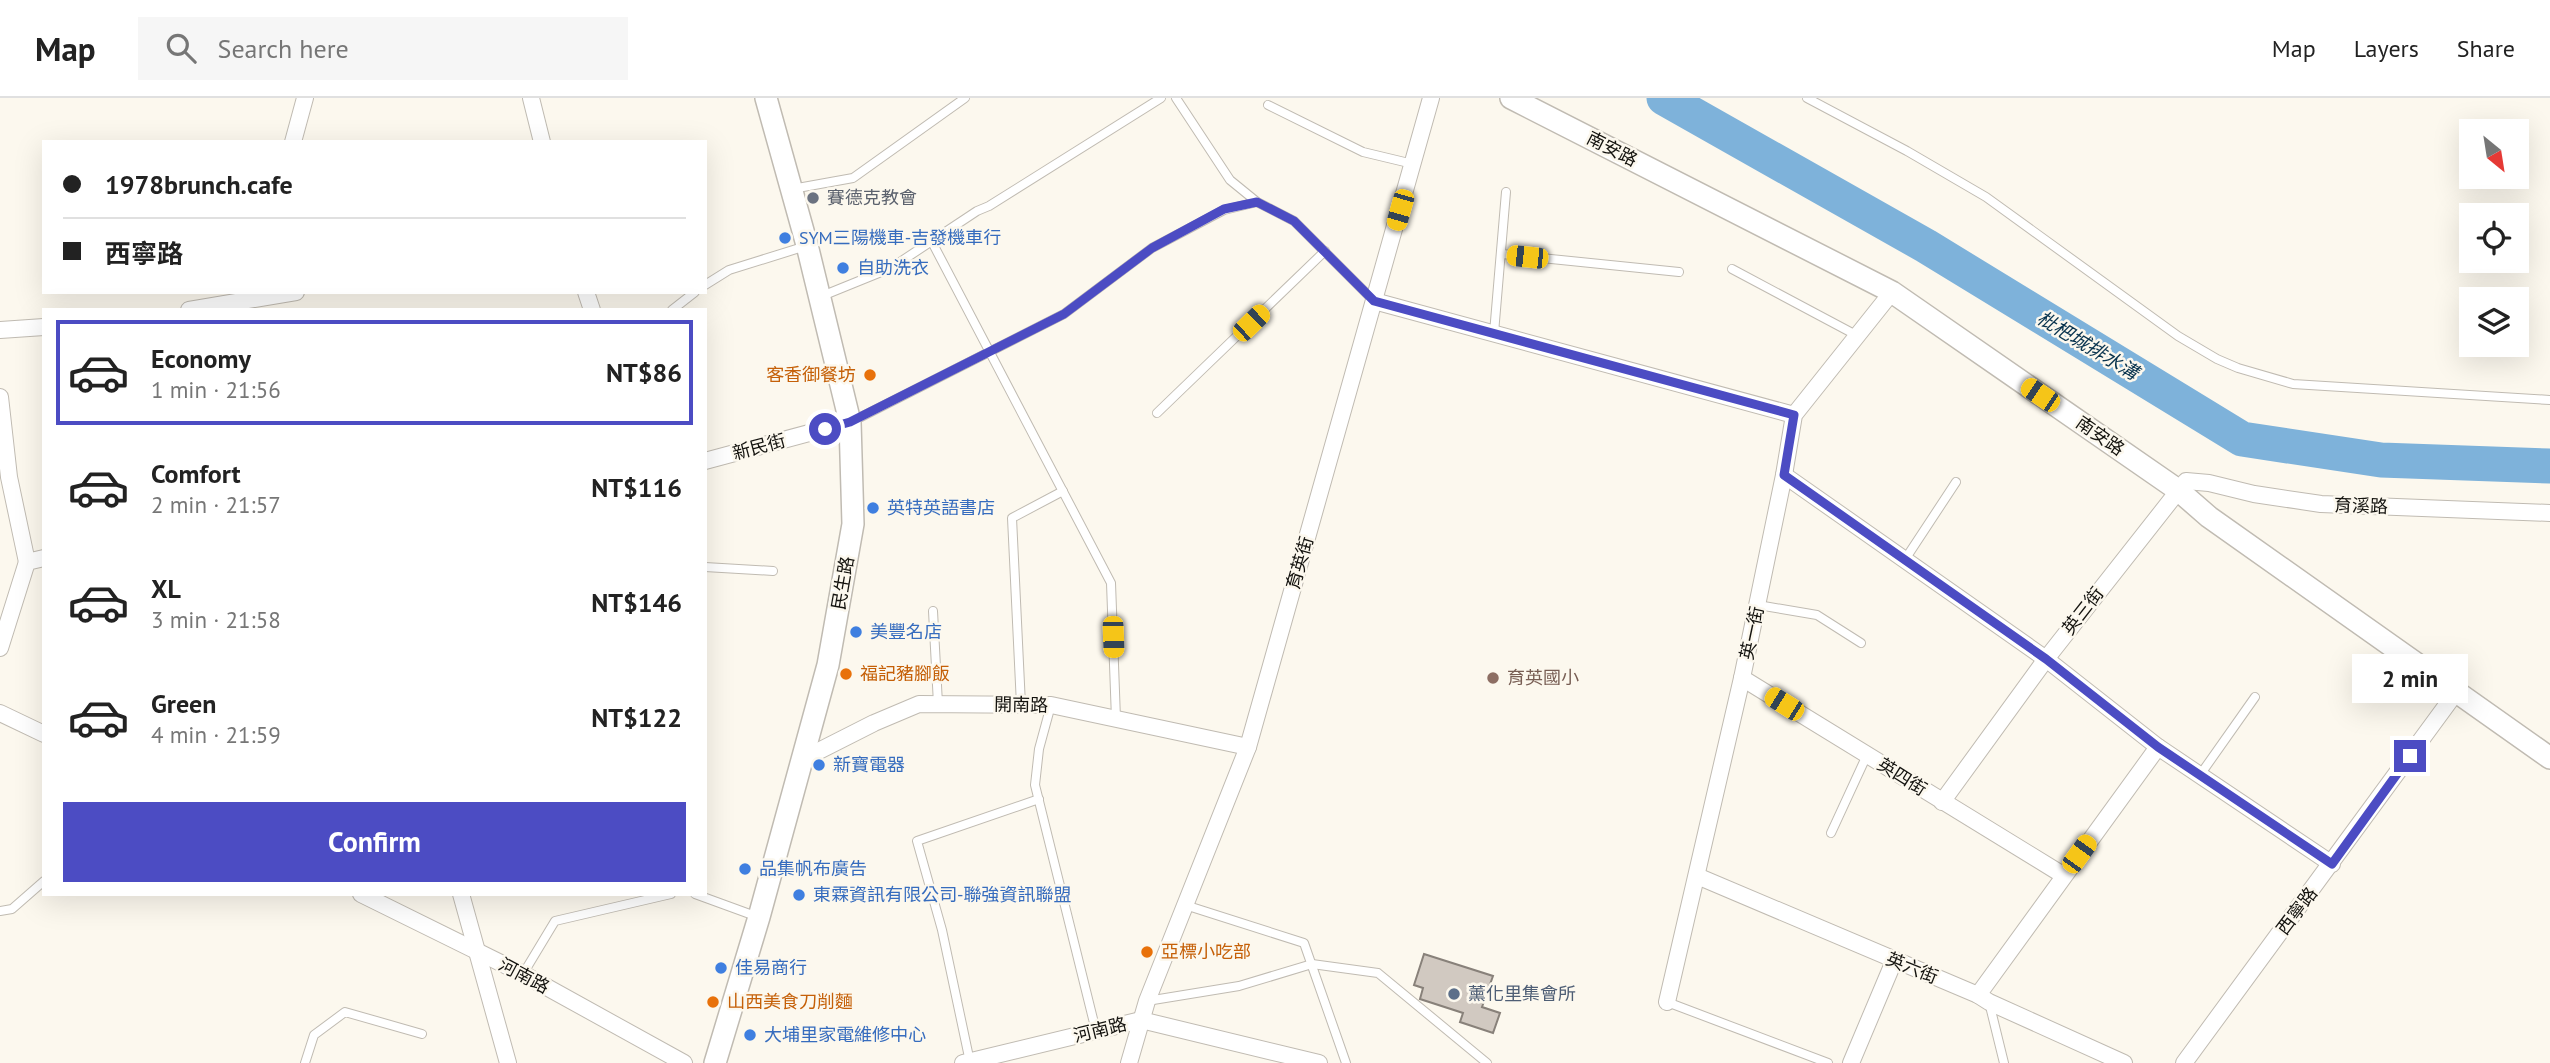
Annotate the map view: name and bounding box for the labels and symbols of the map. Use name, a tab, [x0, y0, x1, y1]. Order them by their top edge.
north arrow	[2459, 119, 2529, 189]
street label: 南安路	[1583, 126, 1642, 171]
place label: 賽德克教會	[827, 186, 917, 209]
car	[1385, 187, 1416, 233]
marker: 賽德克教會	[805, 190, 821, 206]
place label: SYM三陽機車-吉發機車行	[799, 226, 1001, 249]
marker: SYM三陽機車-吉發機車行	[777, 230, 793, 246]
car	[1506, 244, 1549, 270]
place label: 自助洗衣	[857, 256, 929, 279]
marker: 自助洗衣	[835, 260, 851, 276]
car	[1229, 301, 1274, 345]
water label: 枇杷城排水溝	[2033, 305, 2146, 386]
place label: 客香御餐坊	[766, 363, 856, 386]
marker: 客香御餐坊	[862, 367, 878, 383]
car	[2017, 375, 2064, 415]
street label: 南安路	[2072, 411, 2129, 460]
route start	[809, 413, 841, 445]
street label: 新民街	[730, 428, 788, 465]
street label: 育溪路	[2334, 493, 2388, 518]
place label: 英特英語書店	[887, 496, 995, 519]
marker: 英特英語書店	[865, 500, 881, 516]
street label: 育英街	[1281, 534, 1318, 592]
street label: 民生路	[826, 554, 859, 611]
street label: 英三街	[2057, 582, 2108, 639]
street label: 英一街	[1735, 604, 1768, 662]
car	[1102, 616, 1125, 658]
place label: 美豐名店	[870, 620, 942, 643]
marker: 美豐名店	[848, 624, 864, 640]
callout: 2 min	[2352, 654, 2468, 704]
place label: 福記豬腳飯	[860, 662, 950, 685]
marker: 福記豬腳飯	[838, 666, 854, 682]
place label: 育英國小	[1507, 666, 1579, 689]
marker: 育英國小	[1485, 670, 1501, 686]
car	[1761, 684, 1808, 724]
street label: 開南路	[994, 693, 1048, 716]
route end	[2394, 740, 2426, 772]
place label: 新寶電器	[833, 753, 905, 776]
street label: 英四街	[1873, 753, 1931, 801]
marker: 新寶電器	[811, 757, 827, 773]
car	[2059, 831, 2100, 877]
place label: 品集帆布廣告	[759, 857, 867, 880]
marker: 品集帆布廣告	[737, 861, 753, 877]
street label: 西寧路	[2271, 882, 2322, 939]
place label: 東霖資訊有限公司-聯強資訊聯盟	[813, 883, 1071, 906]
marker: 東霖資訊有限公司-聯強資訊聯盟	[791, 887, 807, 903]
place label: 亞標小吃部	[1161, 940, 1251, 963]
marker: 亞標小吃部	[1139, 944, 1155, 960]
street label: 英六街	[1883, 947, 1942, 988]
street label: 河南路	[495, 953, 553, 998]
place label: 佳易商行	[735, 956, 807, 979]
marker: 佳易商行	[713, 960, 729, 976]
place label: 薰化里集會所	[1468, 982, 1576, 1005]
marker: 薰化里集會所	[1446, 986, 1462, 1002]
place label: 山西美食刀削麵	[727, 990, 853, 1013]
marker: 山西美食刀削麵	[705, 994, 721, 1010]
street label: 河南路	[1071, 1012, 1129, 1047]
place label: 大埔里家電維修中心	[764, 1023, 926, 1046]
marker: 大埔里家電維修中心	[742, 1027, 758, 1043]

